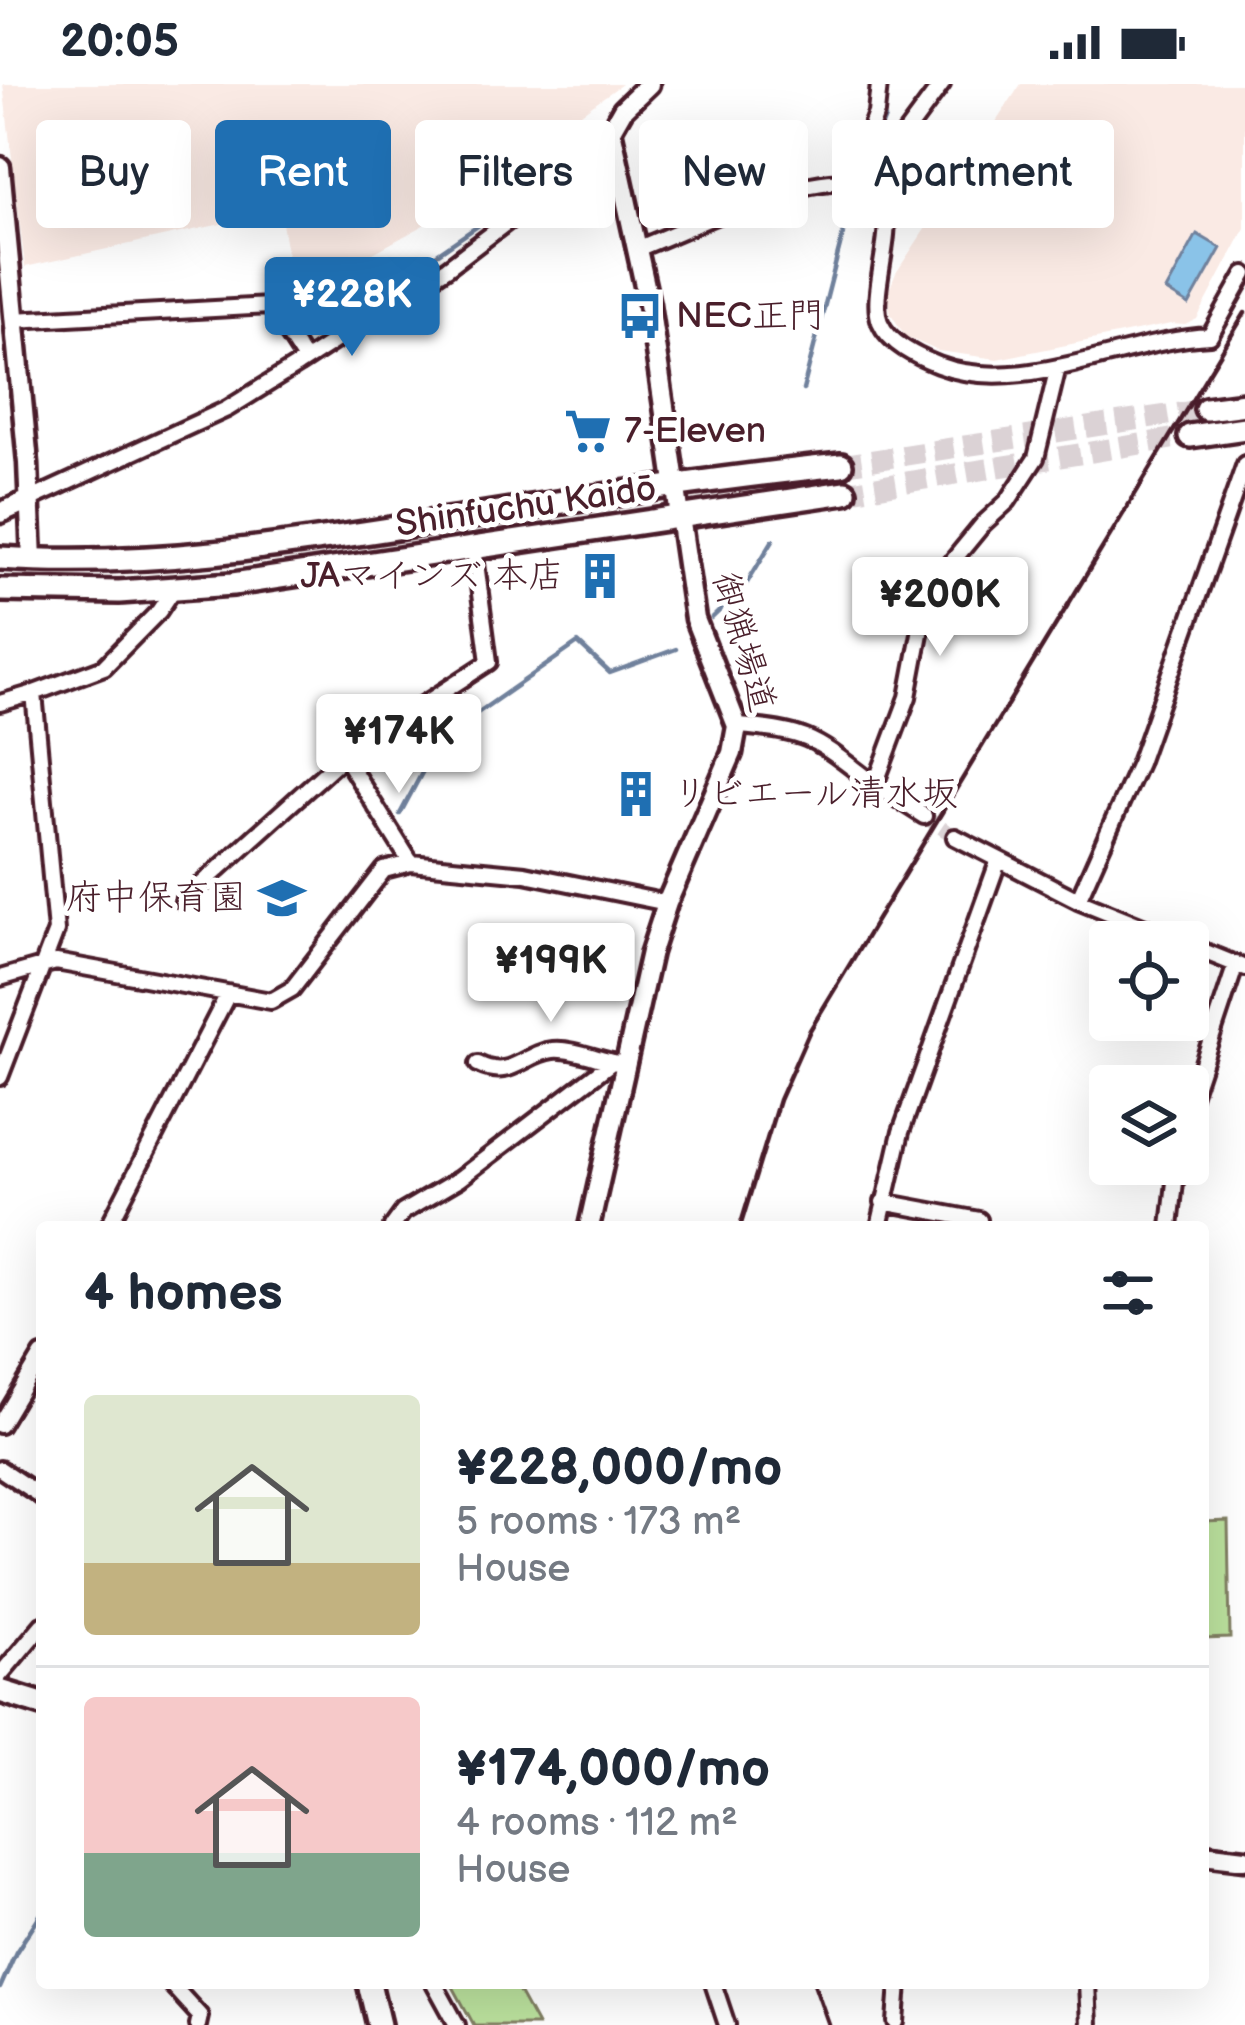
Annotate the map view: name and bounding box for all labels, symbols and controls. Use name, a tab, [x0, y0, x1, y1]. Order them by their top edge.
text: 20:05	[60, 15, 179, 70]
chip: Buy	[36, 120, 191, 228]
chip: Rent	[215, 120, 391, 228]
chip: Filters	[415, 120, 615, 228]
chip: New	[639, 120, 808, 228]
chip: Apartment	[832, 120, 1114, 228]
pin: ¥228K	[268, 257, 436, 359]
text: ¥228K	[292, 272, 412, 319]
bus stop icon: NEC正門	[615, 291, 665, 341]
place label: NEC正門	[676, 295, 824, 338]
supermarket icon: 7-Eleven	[563, 406, 613, 456]
place label: 7-Eleven	[624, 410, 766, 453]
street label: Shinfuchu Kaidō	[393, 467, 659, 547]
building icon: JAマインズ 本店	[575, 551, 625, 601]
place label: JAマインズ 本店	[301, 555, 564, 598]
pin: ¥200K	[856, 557, 1024, 659]
street label: 御猟場道	[702, 567, 784, 717]
text: ¥200K	[879, 572, 1001, 619]
pin: ¥174K	[315, 694, 483, 796]
text: ¥174K	[343, 709, 455, 756]
building icon: リビエール清水坂	[611, 769, 661, 819]
place label: リビエール清水坂	[672, 773, 958, 816]
school or university icon: 府中保育園	[257, 873, 307, 923]
place label: 府中保育園	[66, 877, 246, 920]
map controls	[1089, 921, 1209, 1185]
button: locate	[1089, 921, 1209, 1041]
pin: ¥199K	[467, 923, 635, 1025]
text: ¥199K	[495, 938, 607, 985]
button: layers	[1089, 1065, 1209, 1185]
icon: filters	[1095, 1260, 1161, 1326]
text: 4 homes	[84, 1263, 283, 1324]
text: ¥228,000/mo	[456, 1438, 782, 1499]
icon: home	[180, 1443, 324, 1587]
text: 5 rooms · 173 m²	[456, 1499, 741, 1546]
text: House	[456, 1546, 570, 1593]
text: ¥174,000/mo	[456, 1739, 770, 1800]
icon: home	[180, 1745, 324, 1889]
text: 4 rooms · 112 m²	[456, 1800, 738, 1847]
text: House	[456, 1847, 570, 1894]

